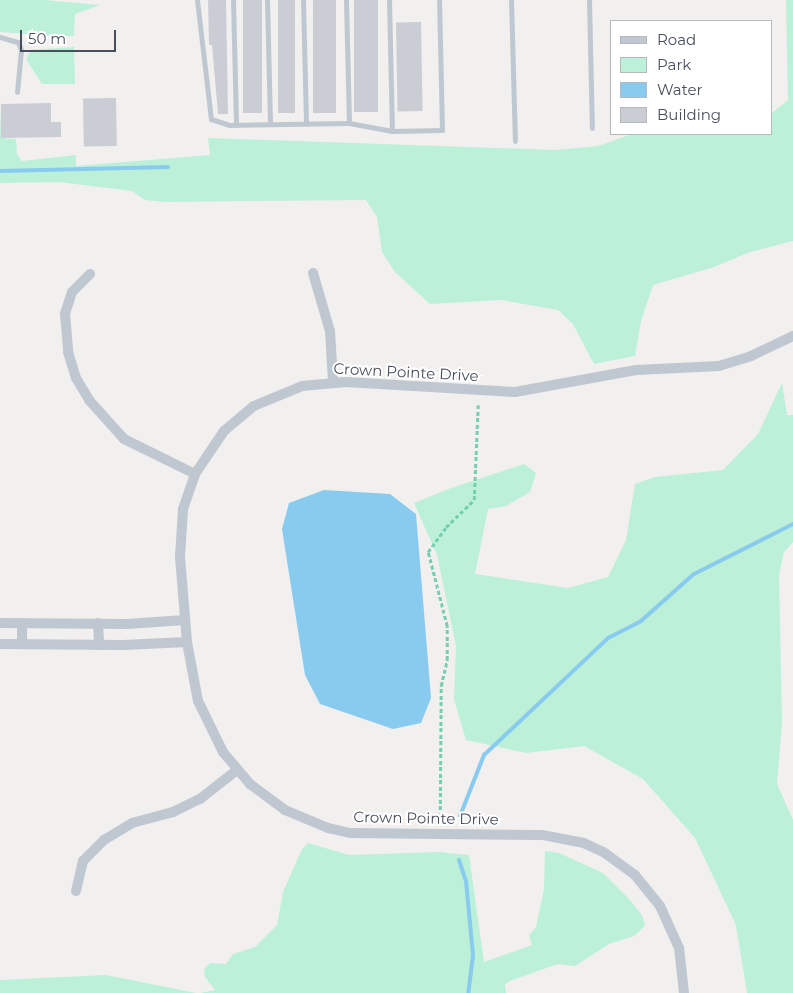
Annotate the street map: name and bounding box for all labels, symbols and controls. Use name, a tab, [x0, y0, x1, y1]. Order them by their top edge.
scale bar	[22, 20, 119, 52]
legend	[610, 20, 773, 135]
text: 50 m	[28, 29, 66, 48]
text: Road	[657, 30, 696, 49]
text: Park	[657, 55, 691, 74]
text: Water	[657, 80, 703, 99]
text: Building	[657, 105, 721, 124]
street label: Crown Pointe Drive	[333, 359, 479, 385]
street label: Crown Pointe Drive	[353, 808, 499, 828]

